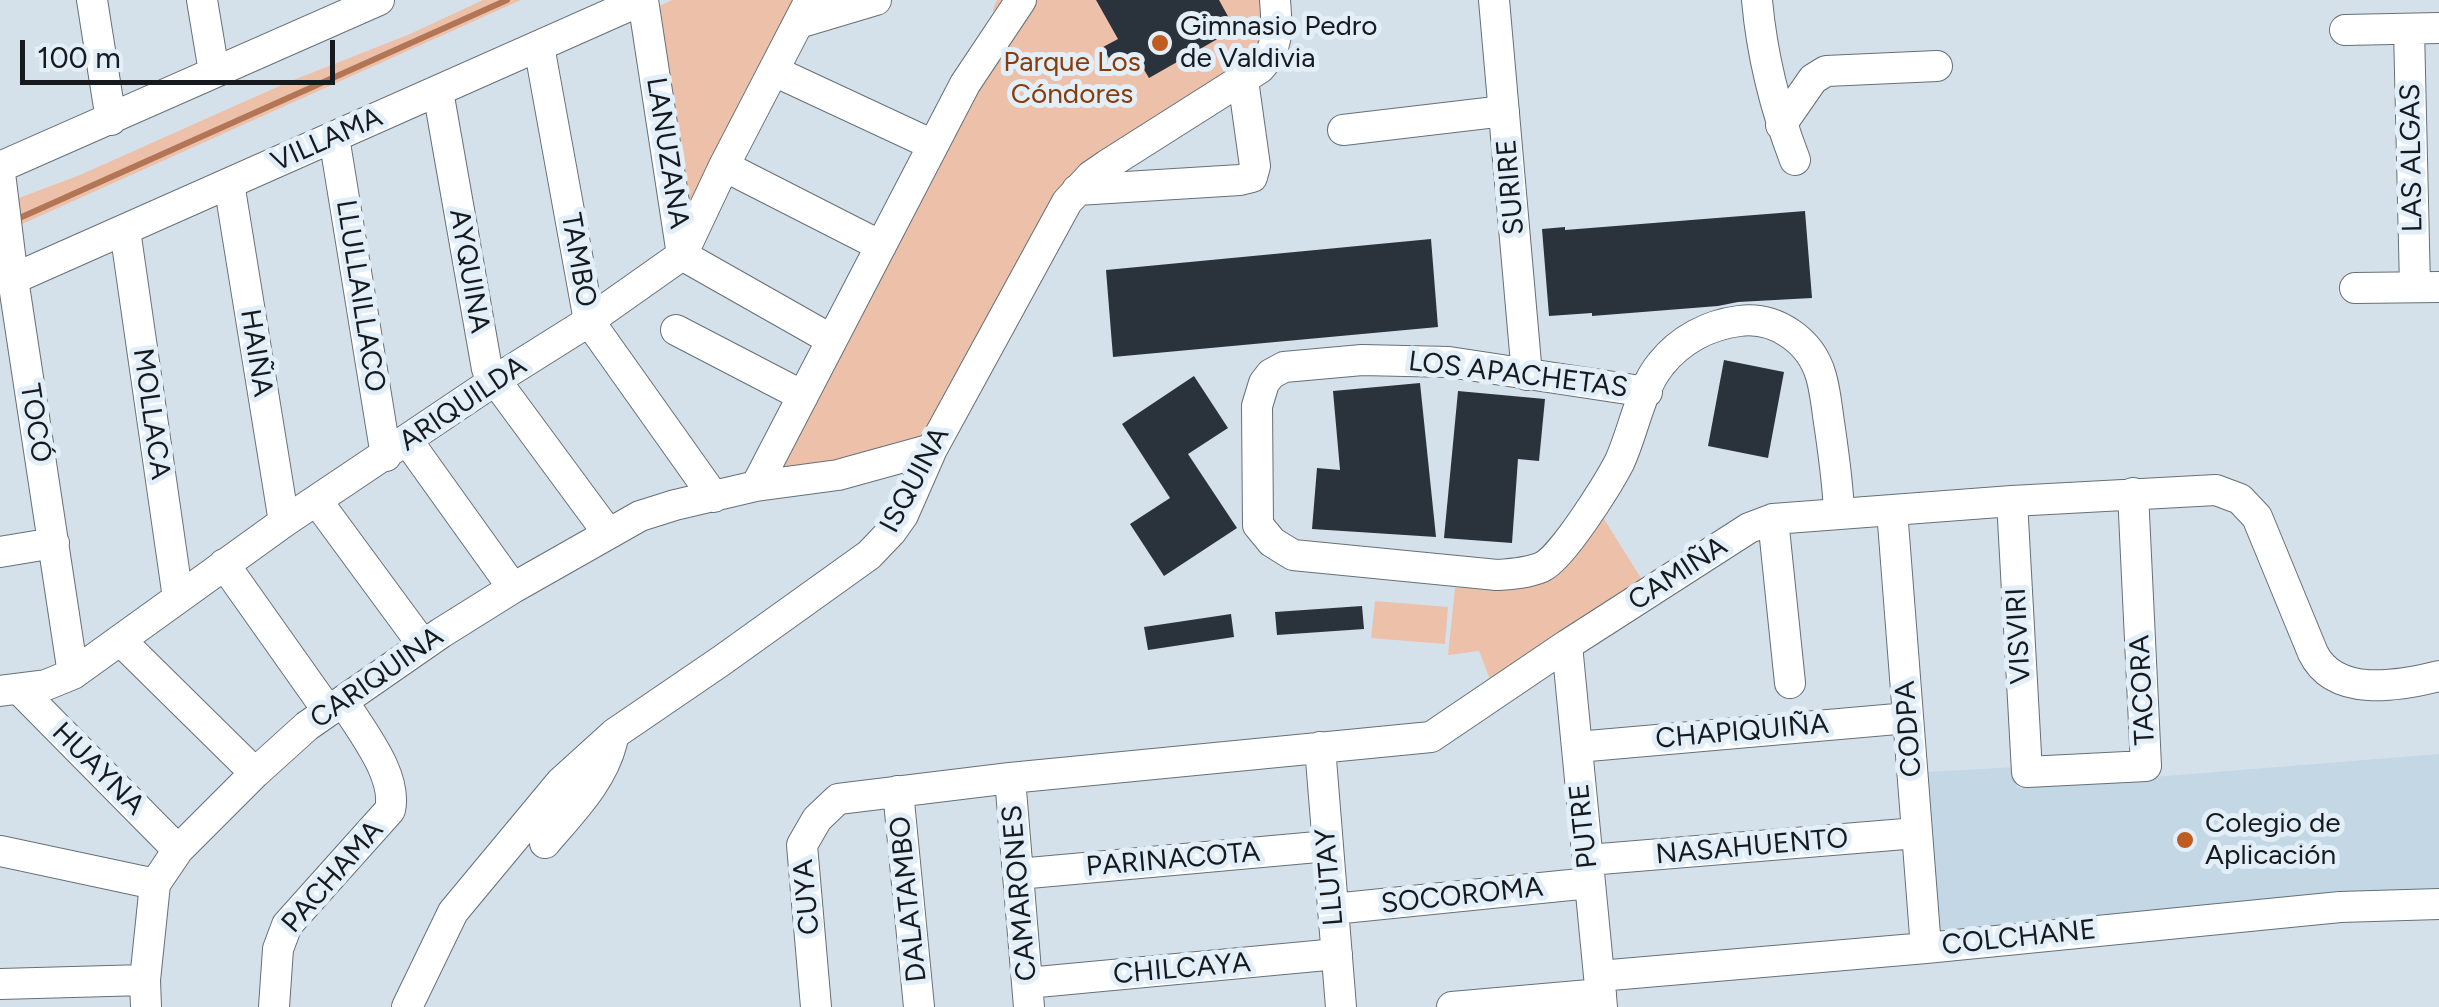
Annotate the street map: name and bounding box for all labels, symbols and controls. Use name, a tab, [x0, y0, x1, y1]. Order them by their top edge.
place label: Gimnasio Pedro de Valdivia	[1180, 10, 1378, 76]
scale bar	[25, 20, 340, 82]
marker: Gimnasio Pedro de Valdivia	[1149, 32, 1171, 54]
text: 100 m	[37, 39, 121, 76]
park label: Parque Los Cóndores	[1003, 46, 1141, 112]
street label: LANUZANA	[638, 75, 696, 231]
street label: LAS ALGAS	[2394, 84, 2430, 232]
street label: VILLAMA	[266, 101, 388, 179]
street label: SURIRE	[1490, 138, 1532, 236]
street label: LLULLAILLACO	[328, 198, 392, 394]
street label: AYQUINA	[442, 206, 496, 336]
street label: TAMBO	[553, 210, 603, 310]
street label: HAIÑA	[233, 307, 279, 399]
street label: LOS APACHETAS	[1406, 345, 1630, 405]
street label: MOLLACA	[125, 346, 177, 482]
street label: ARIQUILDA	[393, 349, 533, 459]
street label: TOCÓ	[12, 381, 58, 465]
street label: ISQUINA	[873, 422, 957, 538]
street label: CAMIÑA	[1622, 530, 1734, 618]
street label: VISVIRI	[2000, 587, 2038, 685]
street label: CARIQUINA	[304, 620, 450, 736]
street label: TACORA	[2123, 634, 2163, 746]
street label: CODPA	[1889, 680, 1929, 778]
street label: CHAPIQUIÑA	[1654, 708, 1830, 756]
street label: HUAYNA	[45, 716, 151, 822]
street label: PUTRE	[1563, 782, 1605, 870]
street label: CAMARONES	[996, 804, 1044, 982]
place label: Colegio de Aplicación	[2205, 807, 2341, 873]
street label: PACHAMA	[275, 814, 391, 940]
street label: DALATAMBO	[884, 815, 934, 983]
street label: NASAHUENTO	[1654, 822, 1850, 872]
street label: LLUTAY	[1309, 827, 1351, 927]
marker: Colegio de Aplicación	[2174, 829, 2196, 851]
street label: PARINACOTA	[1085, 836, 1261, 884]
street label: CUYA	[787, 858, 827, 936]
street label: SOCOROMA	[1379, 871, 1545, 921]
street label: COLCHANE	[1940, 913, 2098, 963]
street label: CHILCAYA	[1112, 946, 1252, 992]

